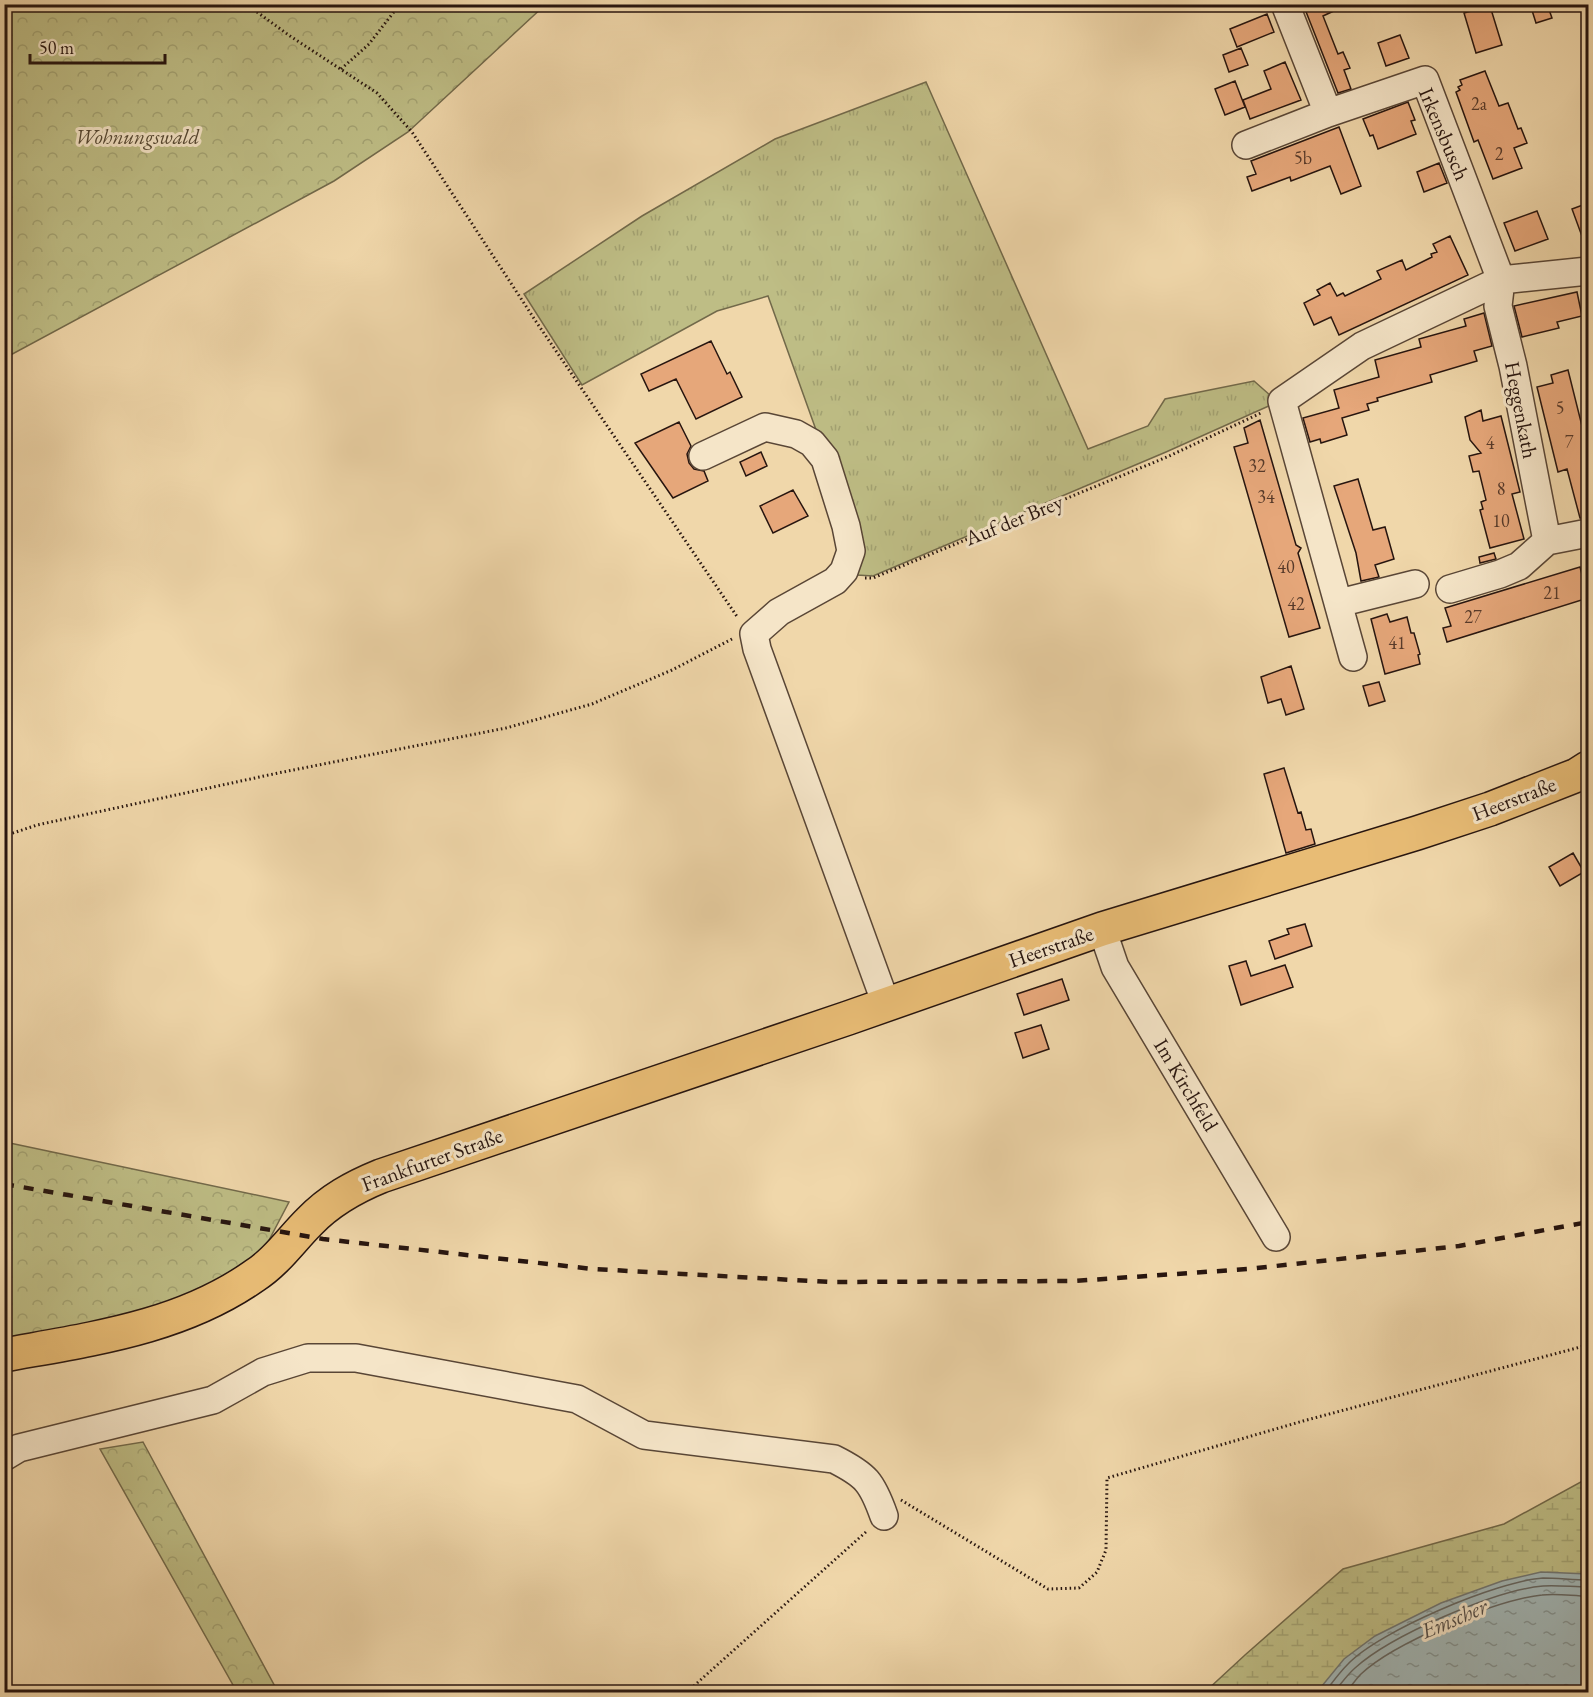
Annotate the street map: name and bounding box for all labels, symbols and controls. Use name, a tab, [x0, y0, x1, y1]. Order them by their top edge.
scale bar	[30, 27, 165, 65]
text: 50 m	[39, 36, 74, 59]
street label: Irkensbusch	[1413, 83, 1476, 184]
house number: 2a	[1471, 92, 1488, 115]
park label: Wohnungswald	[75, 123, 200, 150]
house number: 2	[1495, 142, 1504, 165]
house number: 5b	[1294, 146, 1312, 169]
street label: Heggenkath	[1499, 359, 1544, 461]
house number: 5	[1556, 396, 1564, 419]
house number: 7	[1565, 430, 1574, 453]
house number: 4	[1486, 431, 1495, 454]
house number: 32	[1248, 454, 1266, 477]
house number: 8	[1497, 477, 1505, 500]
house number: 34	[1257, 485, 1275, 508]
street label: Auf der Brey	[960, 487, 1067, 552]
house number: 10	[1492, 509, 1510, 532]
house number: 40	[1277, 555, 1295, 578]
house number: 21	[1543, 581, 1561, 604]
house number: 42	[1287, 592, 1305, 615]
house number: 27	[1464, 605, 1482, 628]
house number: 41	[1388, 631, 1406, 654]
street label: Heerstraße	[1468, 770, 1560, 827]
street label: Heerstraße	[1005, 919, 1097, 974]
street label: Im Kirchfeld	[1148, 1033, 1225, 1136]
street label: Frankfurter Straße	[357, 1121, 506, 1198]
water label: Emscher	[1416, 1591, 1493, 1646]

